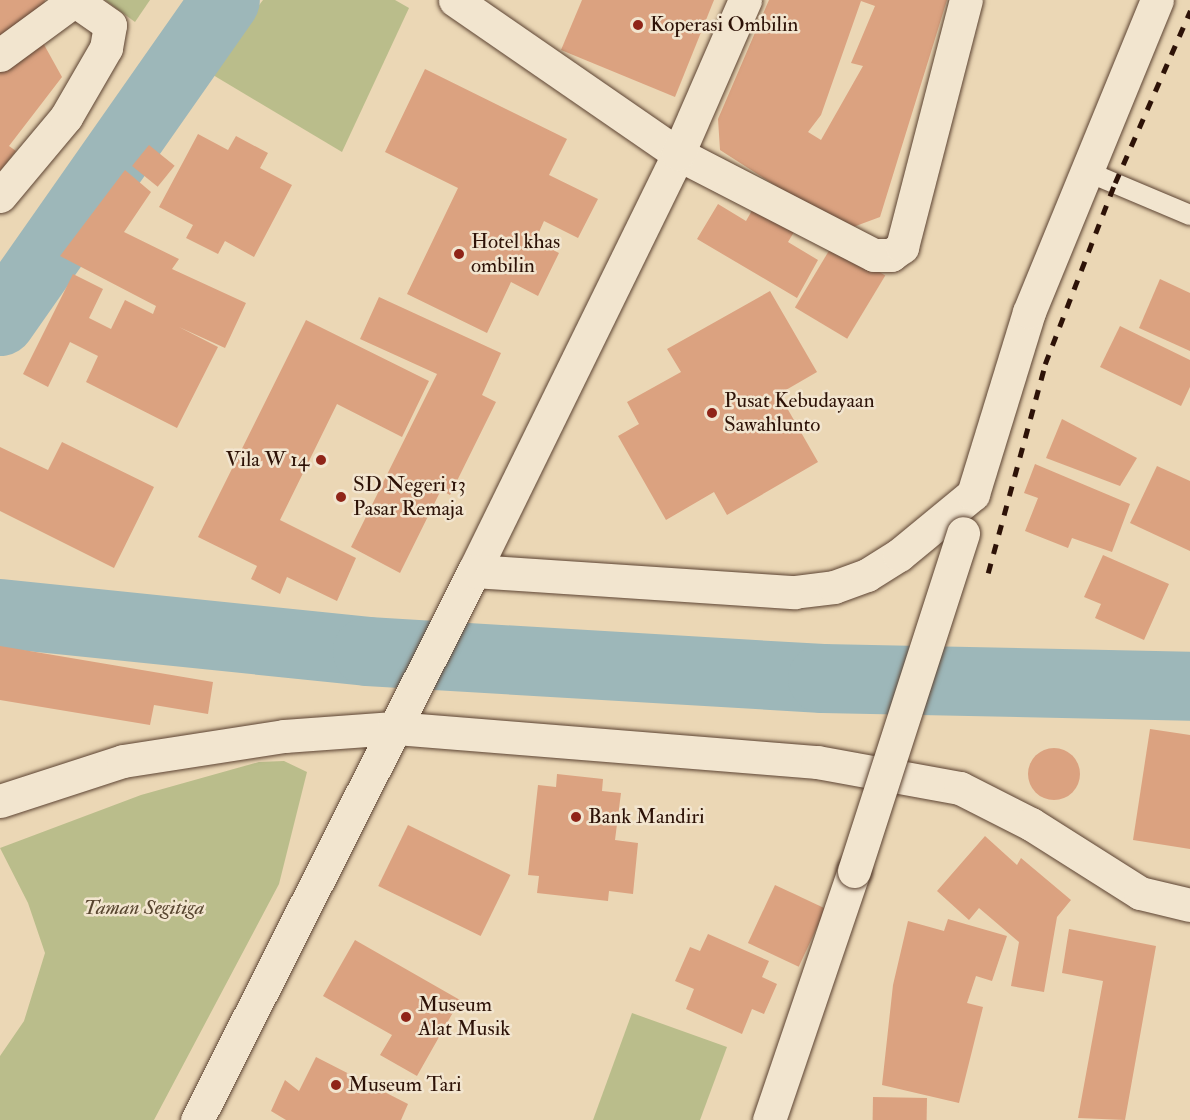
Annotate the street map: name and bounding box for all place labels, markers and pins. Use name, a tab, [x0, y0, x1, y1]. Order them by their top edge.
place label: Koperasi Ombilin	[650, 12, 798, 38]
marker: Koperasi Ombilin	[631, 18, 645, 32]
place label: Hotel khas ombilin	[471, 229, 560, 279]
marker: Hotel khas ombilin	[452, 247, 466, 261]
place label: Pusat Kebudayaan Sawahlunto	[724, 388, 875, 438]
marker: Pusat Kebudayaan Sawahlunto	[705, 406, 719, 420]
place label: Vila W 14	[226, 447, 309, 473]
marker: Vila W 14	[314, 453, 328, 467]
place label: SD Negeri 13 Pasar Remaja	[353, 472, 466, 522]
marker: SD Negeri 13 Pasar Remaja	[334, 490, 348, 504]
place label: Bank Mandiri	[588, 804, 705, 830]
marker: Bank Mandiri	[569, 810, 583, 824]
place label: Museum Alat Musik	[418, 992, 510, 1042]
marker: Museum Alat Musik	[399, 1010, 413, 1024]
place label: Museum Tari	[348, 1072, 462, 1098]
marker: Museum Tari	[329, 1078, 343, 1092]

